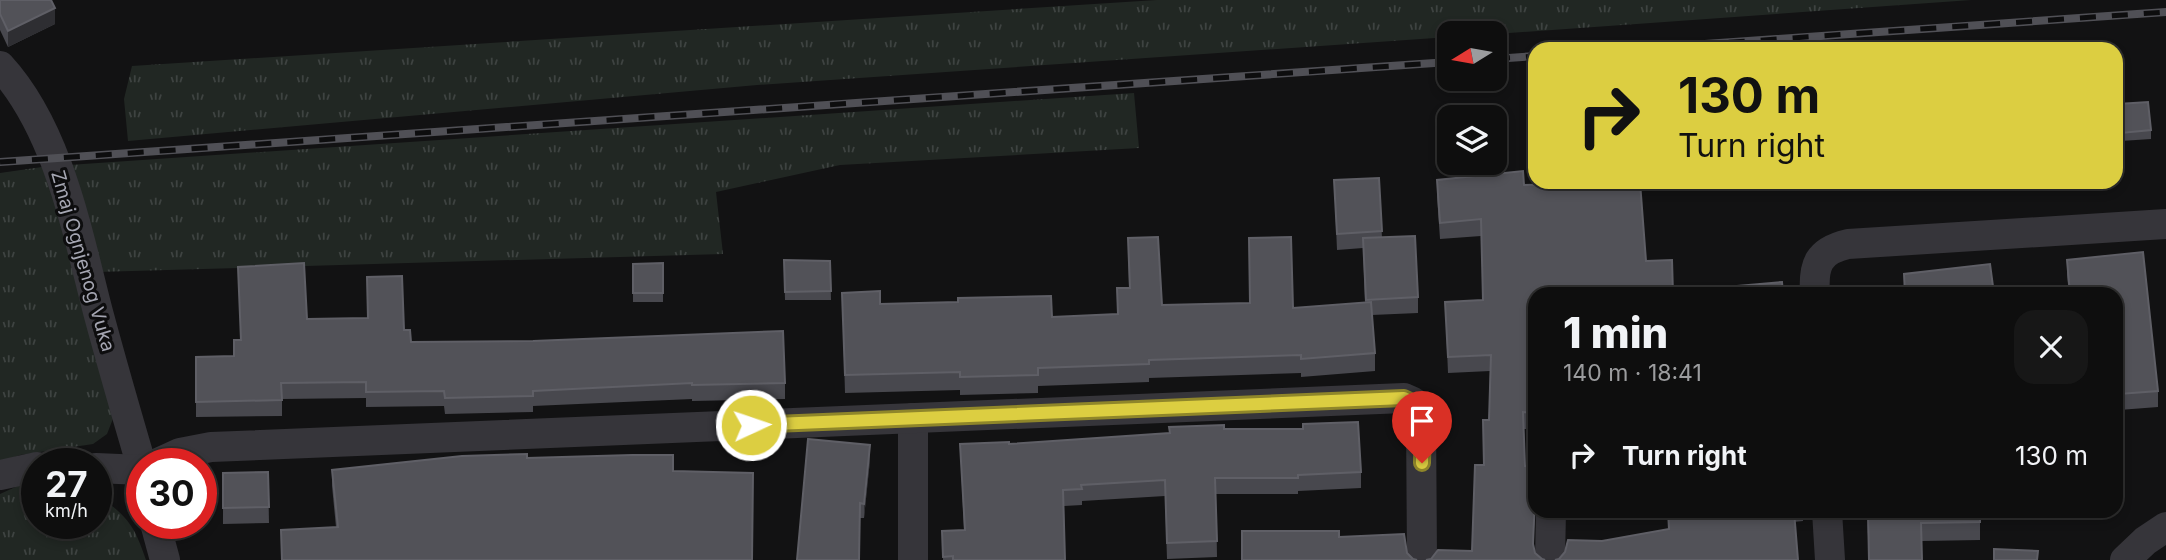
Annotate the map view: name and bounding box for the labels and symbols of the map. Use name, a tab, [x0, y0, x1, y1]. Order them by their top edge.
north arrow	[1437, 21, 1507, 91]
street label: Zmaj Ognjenog Vuka	[46, 168, 120, 354]
position arrow	[714, 388, 788, 462]
pin	[1392, 391, 1452, 463]
speed limit sign: 30	[126, 448, 217, 539]

